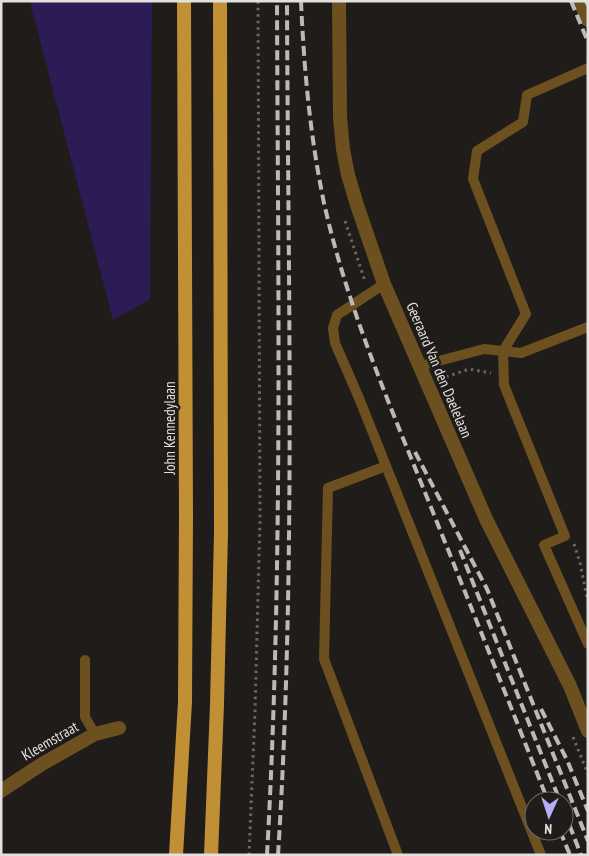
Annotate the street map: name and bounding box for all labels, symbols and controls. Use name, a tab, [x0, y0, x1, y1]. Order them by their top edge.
street label: Geeraard Van den Daelelaan	[402, 299, 477, 441]
street label: John Kennedylaan	[160, 381, 179, 476]
street label: Kleemstraat	[18, 717, 82, 764]
north arrow	[524, 791, 574, 841]
text: N	[544, 820, 553, 838]

